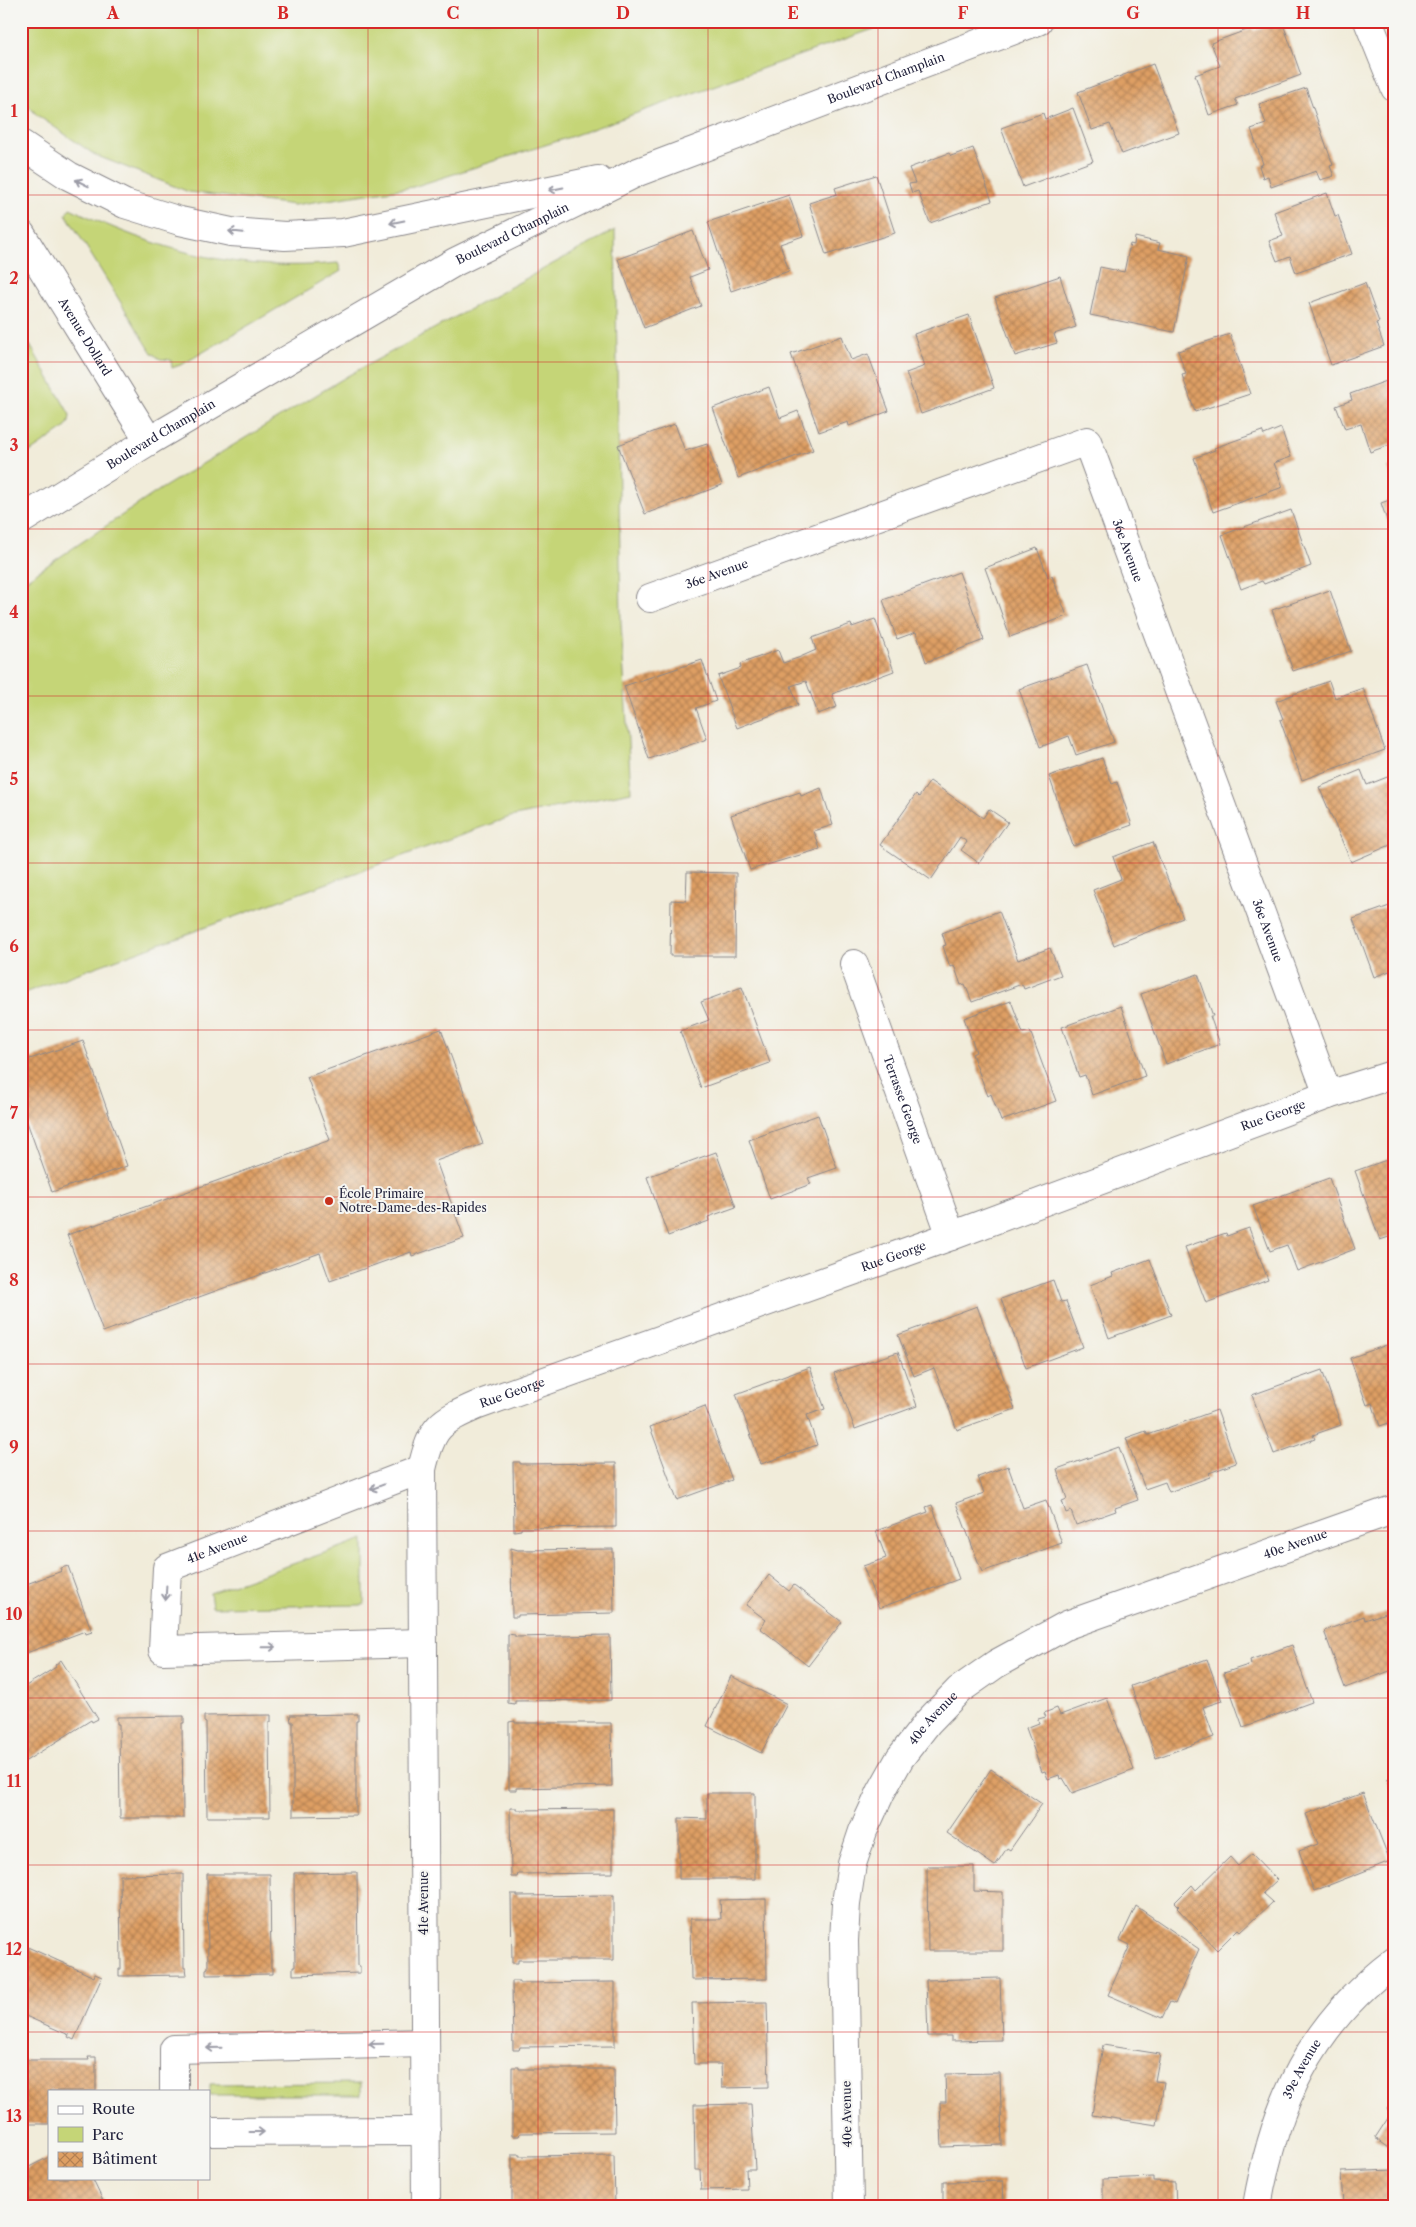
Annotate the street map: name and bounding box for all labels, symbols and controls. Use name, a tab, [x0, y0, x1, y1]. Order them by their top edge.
text: A	[106, 3, 120, 23]
text: B	[277, 3, 289, 23]
text: C	[447, 3, 459, 23]
text: D	[616, 3, 630, 23]
text: E	[787, 3, 799, 23]
text: F	[958, 3, 969, 23]
text: G	[1126, 3, 1140, 23]
text: H	[1296, 3, 1310, 23]
street label: Boulevard Champlain	[825, 49, 947, 107]
text: 1	[10, 101, 18, 121]
one-way arrow	[75, 178, 90, 187]
one-way arrow	[549, 185, 565, 194]
street label: Boulevard Champlain	[453, 199, 572, 267]
one-way arrow	[390, 218, 406, 228]
one-way arrow	[228, 227, 244, 237]
text: 2	[9, 268, 19, 288]
street label: Avenue Dollard	[55, 294, 115, 379]
street label: Boulevard Champlain	[104, 396, 218, 472]
text: 3	[9, 435, 19, 455]
street label: 36e Avenue	[1109, 517, 1146, 584]
street label: 36e Avenue	[683, 555, 750, 592]
text: 4	[9, 602, 19, 622]
text: 5	[10, 769, 19, 789]
street label: 36e Avenue	[1249, 897, 1286, 964]
text: 6	[9, 936, 19, 956]
street label: Terrasse George	[880, 1053, 926, 1146]
street label: Rue George	[1239, 1096, 1308, 1134]
text: 7	[10, 1103, 19, 1123]
place label: École Primaire Notre-Dame-des-Rapides	[339, 1185, 487, 1215]
marker: École Primaire Notre-Dame-des-Rapides	[323, 1195, 335, 1207]
street label: Rue George	[859, 1237, 928, 1275]
text: 8	[9, 1270, 19, 1290]
street label: Rue George	[478, 1374, 547, 1411]
text: 9	[9, 1437, 19, 1457]
one-way arrow	[370, 1483, 385, 1492]
street label: 40e Avenue	[1261, 1525, 1330, 1562]
street label: 41e Avenue	[184, 1529, 250, 1567]
one-way arrow	[161, 1584, 171, 1601]
text: 10	[5, 1604, 23, 1624]
one-way arrow	[260, 1642, 277, 1652]
street label: 40e Avenue	[905, 1688, 961, 1748]
text: 11	[7, 1771, 22, 1791]
street label: 41e Avenue	[416, 1871, 431, 1935]
text: 12	[6, 1939, 22, 1959]
street label: 39e Avenue	[1280, 2036, 1324, 2101]
one-way arrow	[368, 2039, 384, 2049]
one-way arrow	[206, 2043, 222, 2053]
street label: 40e Avenue	[838, 2080, 855, 2147]
legend	[48, 2090, 210, 2180]
text: Route	[92, 2099, 135, 2118]
text: 13	[6, 2106, 22, 2126]
text: Parc	[92, 2125, 124, 2144]
one-way arrow	[249, 2127, 265, 2136]
text: Bâtiment	[92, 2149, 158, 2168]

